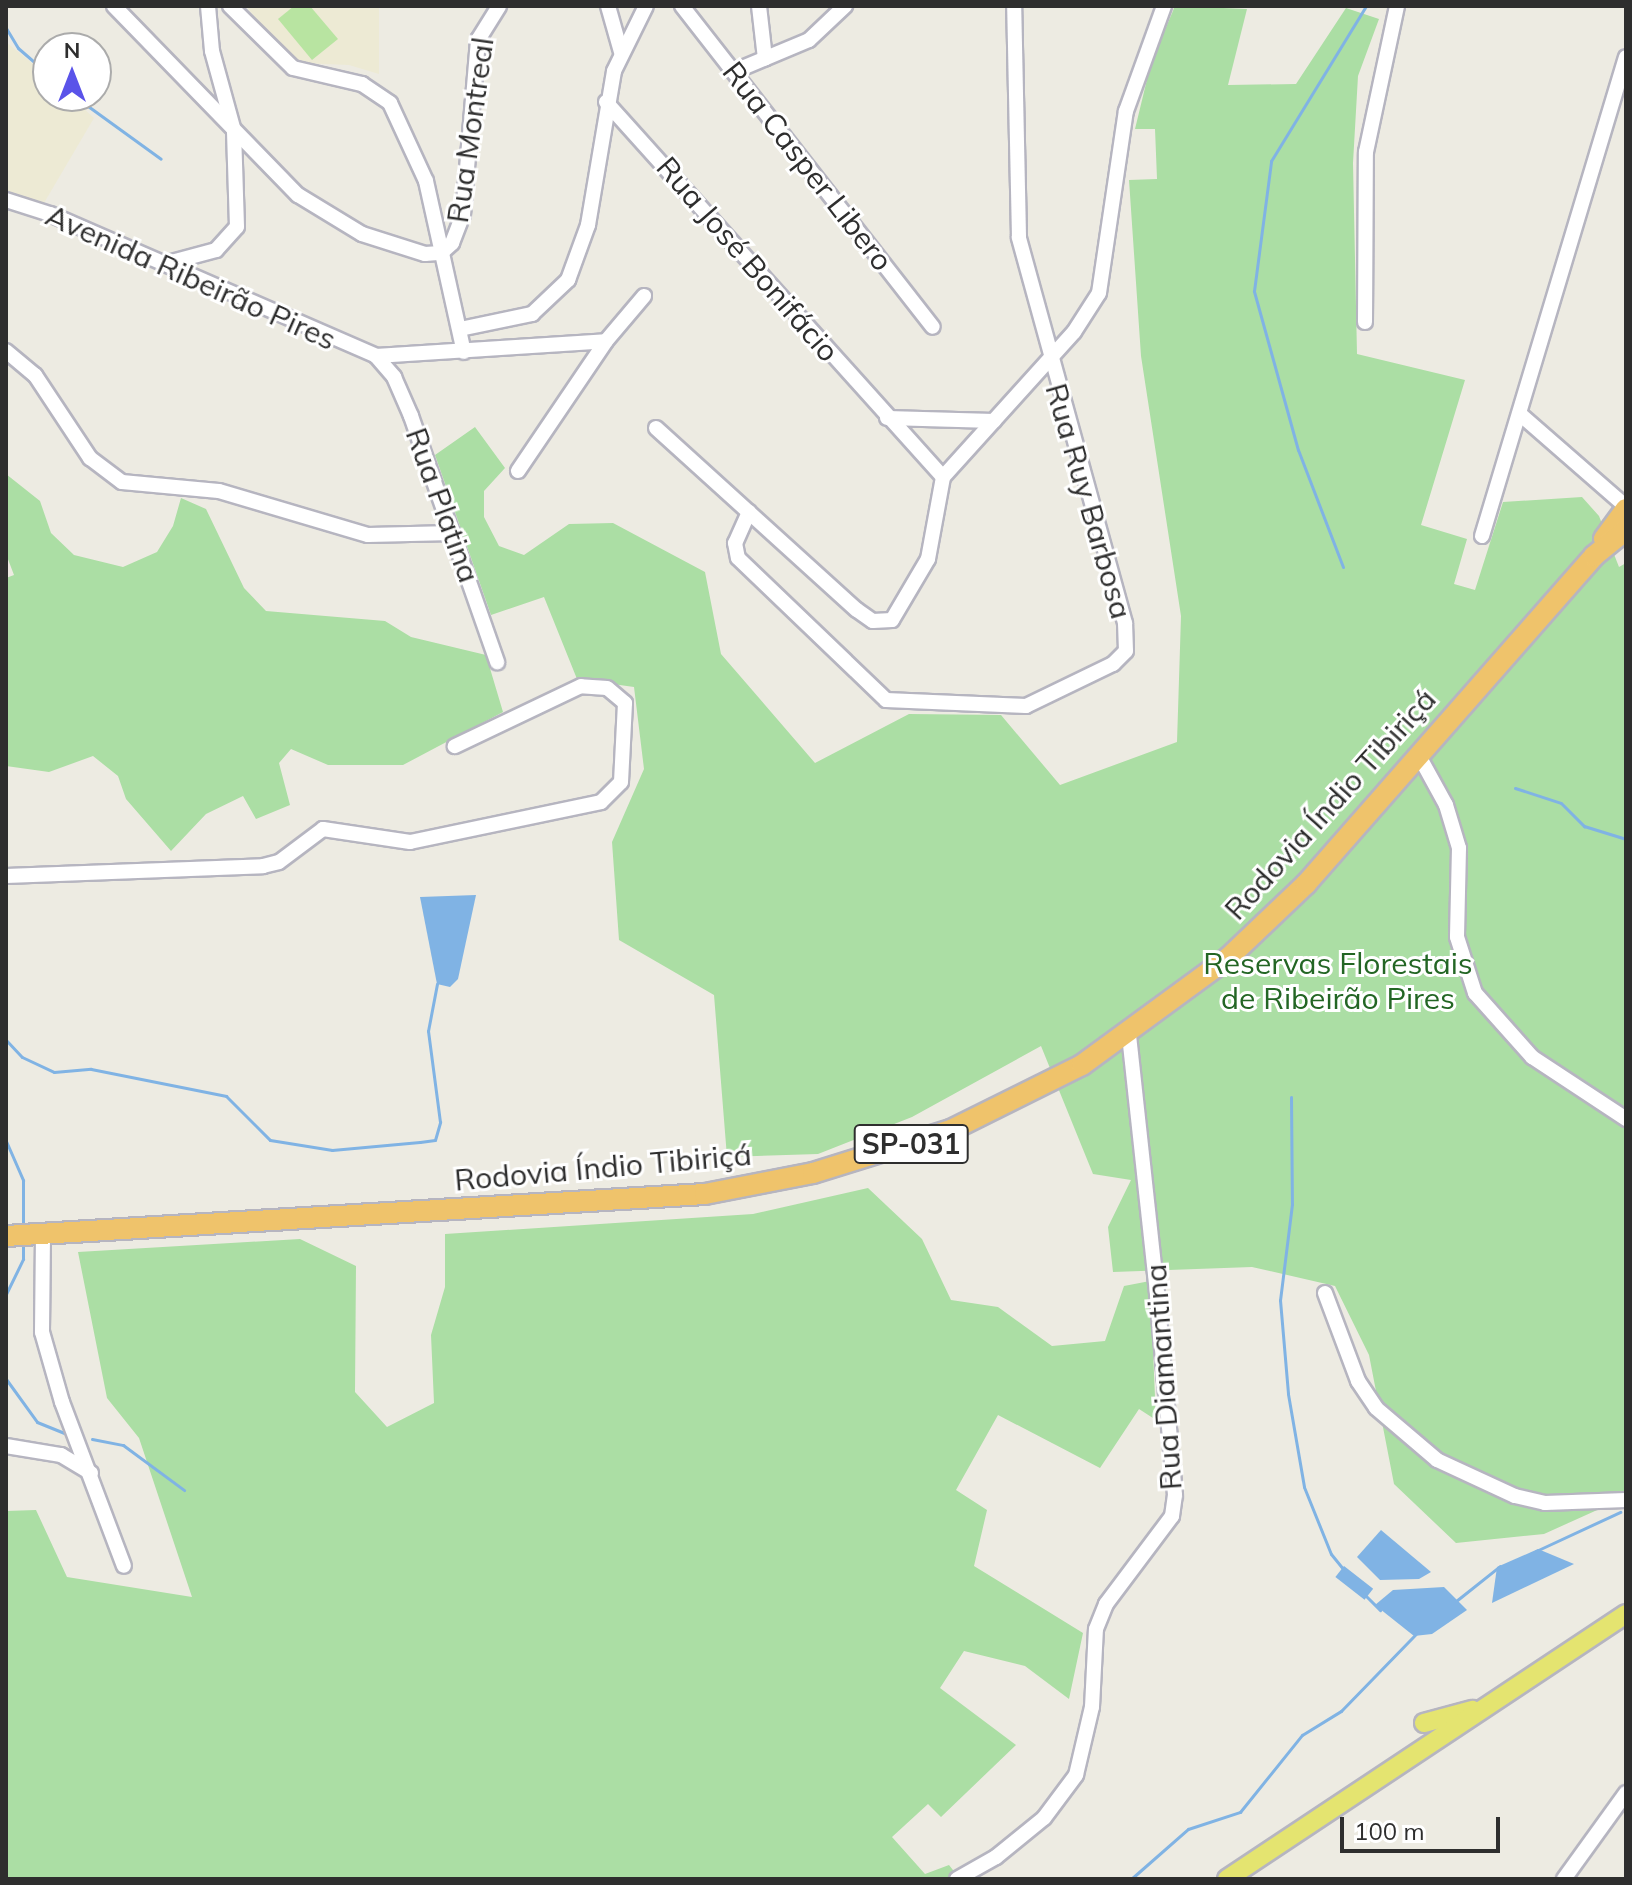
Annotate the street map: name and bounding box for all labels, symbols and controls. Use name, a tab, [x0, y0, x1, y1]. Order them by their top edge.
north arrow	[32, 32, 112, 112]
street label: Rua Montreal	[439, 35, 501, 225]
text: N	[64, 36, 80, 64]
street label: Rua Casper Libero	[715, 54, 901, 278]
street label: Rua José Bonifácio	[649, 149, 847, 369]
street label: Avenida Ribeirão Pires	[40, 197, 342, 357]
street label: Rua Ruy Barbosa	[1038, 379, 1140, 623]
street label: Rua Platina	[398, 423, 488, 587]
street label: Rodovia Índio Tibiriçá	[1217, 681, 1443, 927]
park label: Reservas Florestais de Ribeirão Pires	[1203, 945, 1473, 1016]
road number: SP-031	[853, 1120, 969, 1168]
street label: Rodovia Índio Tibiriçá	[453, 1136, 753, 1198]
street label: Rua Diamantina	[1137, 1263, 1189, 1491]
scale bar	[1344, 1801, 1504, 1851]
text: 100 m	[1354, 1816, 1425, 1846]

